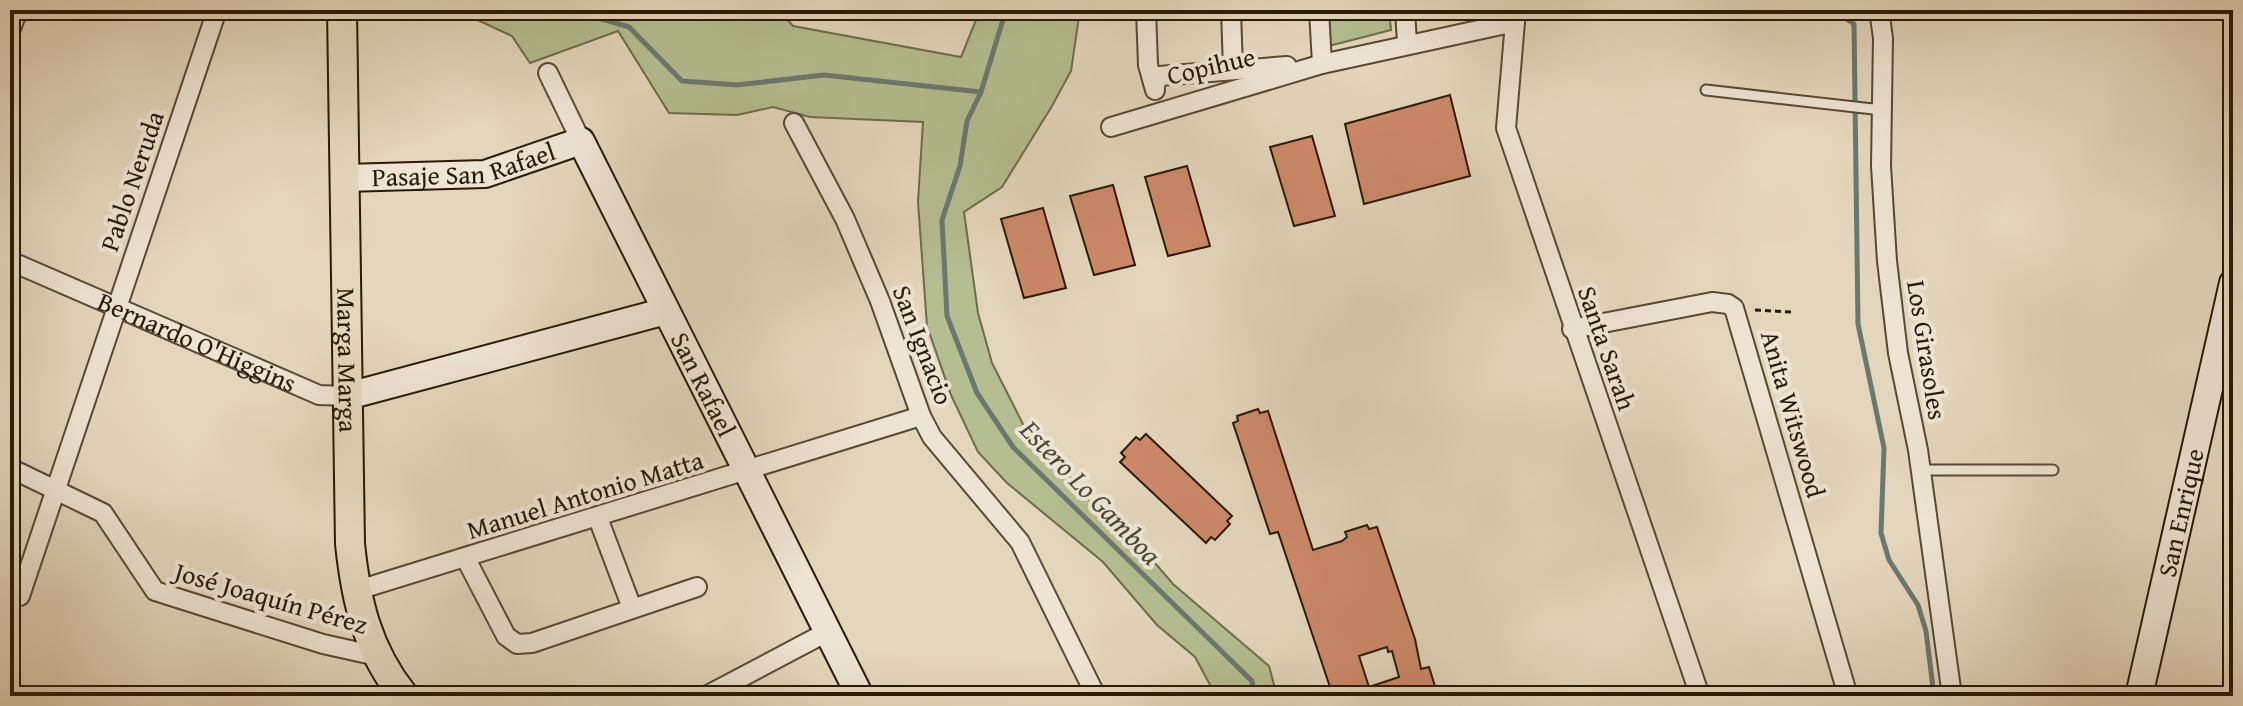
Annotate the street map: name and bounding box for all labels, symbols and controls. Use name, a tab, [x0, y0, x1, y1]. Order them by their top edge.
street label: Copihue	[1163, 36, 1259, 95]
street label: Pablo Neruda	[89, 105, 174, 256]
street label: Pasaje San Rafael	[371, 131, 560, 196]
street label: Los Girasoles	[1897, 277, 1958, 422]
street label: San Ignacio	[883, 279, 964, 410]
street label: Santa Sarah	[1568, 280, 1647, 416]
street label: Bernardo O'Higgins	[92, 281, 303, 402]
street label: Marga Marga	[327, 287, 368, 433]
street label: San Rafael	[661, 325, 747, 443]
street label: Anita Witswood	[1751, 326, 1836, 502]
water label: Estero Lo Gamboa	[1010, 409, 1172, 574]
street label: Manuel Antonio Matta	[462, 440, 709, 549]
street label: San Enrique	[2147, 444, 2214, 581]
street label: José Joaquín Pérez	[167, 551, 372, 644]

